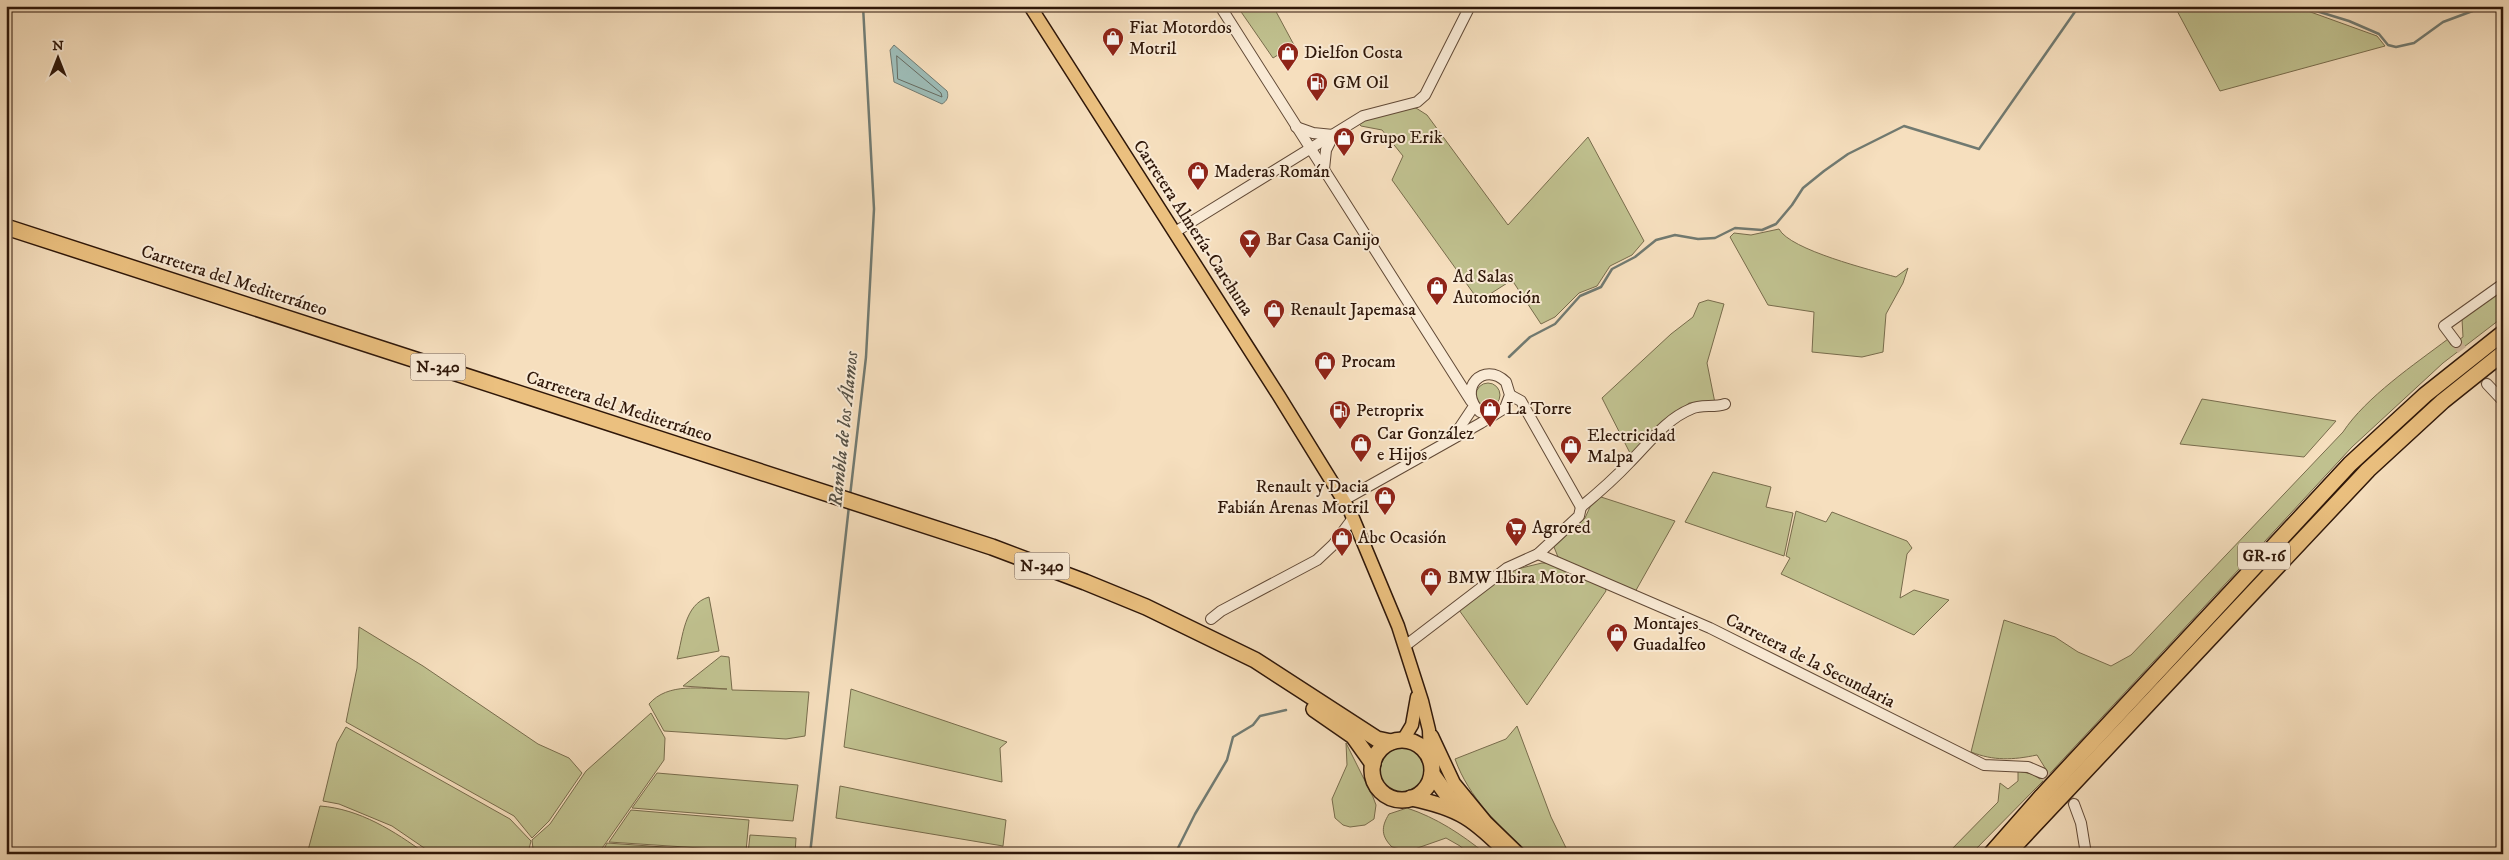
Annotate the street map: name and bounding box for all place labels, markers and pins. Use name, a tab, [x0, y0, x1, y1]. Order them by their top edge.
place label: Fiat Motordos Motril	[1129, 17, 1232, 60]
shop icon: Fiat Motordos Motril	[1101, 26, 1125, 57]
shop icon: Dielfon Costa	[1276, 41, 1300, 72]
place label: Dielfon Costa	[1304, 42, 1403, 64]
fuel station icon: GM Oil	[1305, 71, 1329, 102]
place label: GM Oil	[1333, 72, 1389, 94]
shop icon: Grupo Erik	[1332, 126, 1356, 157]
place label: Grupo Erik	[1360, 127, 1443, 149]
shop icon: Maderas Román	[1186, 160, 1210, 191]
place label: Maderas Román	[1214, 161, 1331, 183]
bar icon: Bar Casa Canijo	[1238, 228, 1262, 259]
place label: Bar Casa Canijo	[1266, 229, 1380, 251]
place label: Ad Salas Automoción	[1453, 266, 1541, 309]
shop icon: Ad Salas Automoción	[1425, 275, 1449, 306]
shop icon: Renault Japemasa	[1262, 298, 1286, 329]
place label: Renault Japemasa	[1290, 299, 1416, 321]
shop icon: Procam	[1313, 350, 1337, 381]
place label: Procam	[1341, 351, 1396, 373]
shop icon: La Torre	[1478, 397, 1502, 428]
place label: La Torre	[1506, 398, 1572, 420]
fuel station icon: Petroprix	[1328, 399, 1352, 430]
place label: Petroprix	[1356, 400, 1424, 422]
place label: Car González e Hijos	[1377, 423, 1474, 466]
place label: Electricidad Malpa	[1587, 425, 1675, 468]
shop icon: Car González e Hijos	[1349, 432, 1373, 463]
shop icon: Electricidad Malpa	[1559, 434, 1583, 465]
place label: Renault y Dacia Fabián Arenas Motril	[1217, 476, 1370, 519]
shop icon: Renault y Dacia Fabián Arenas Motril	[1373, 485, 1397, 516]
supermarket icon: Agrored	[1504, 516, 1528, 547]
place label: Agrored	[1532, 517, 1591, 539]
shop icon: Abc Ocasión	[1330, 526, 1354, 557]
place label: Abc Ocasión	[1358, 527, 1447, 549]
shop icon: BMW Ilbira Motor	[1419, 566, 1443, 597]
place label: BMW Ilbira Motor	[1447, 567, 1586, 589]
place label: Montajes Guadalfeo	[1633, 613, 1706, 656]
shop icon: Montajes Guadalfeo	[1605, 622, 1629, 653]

